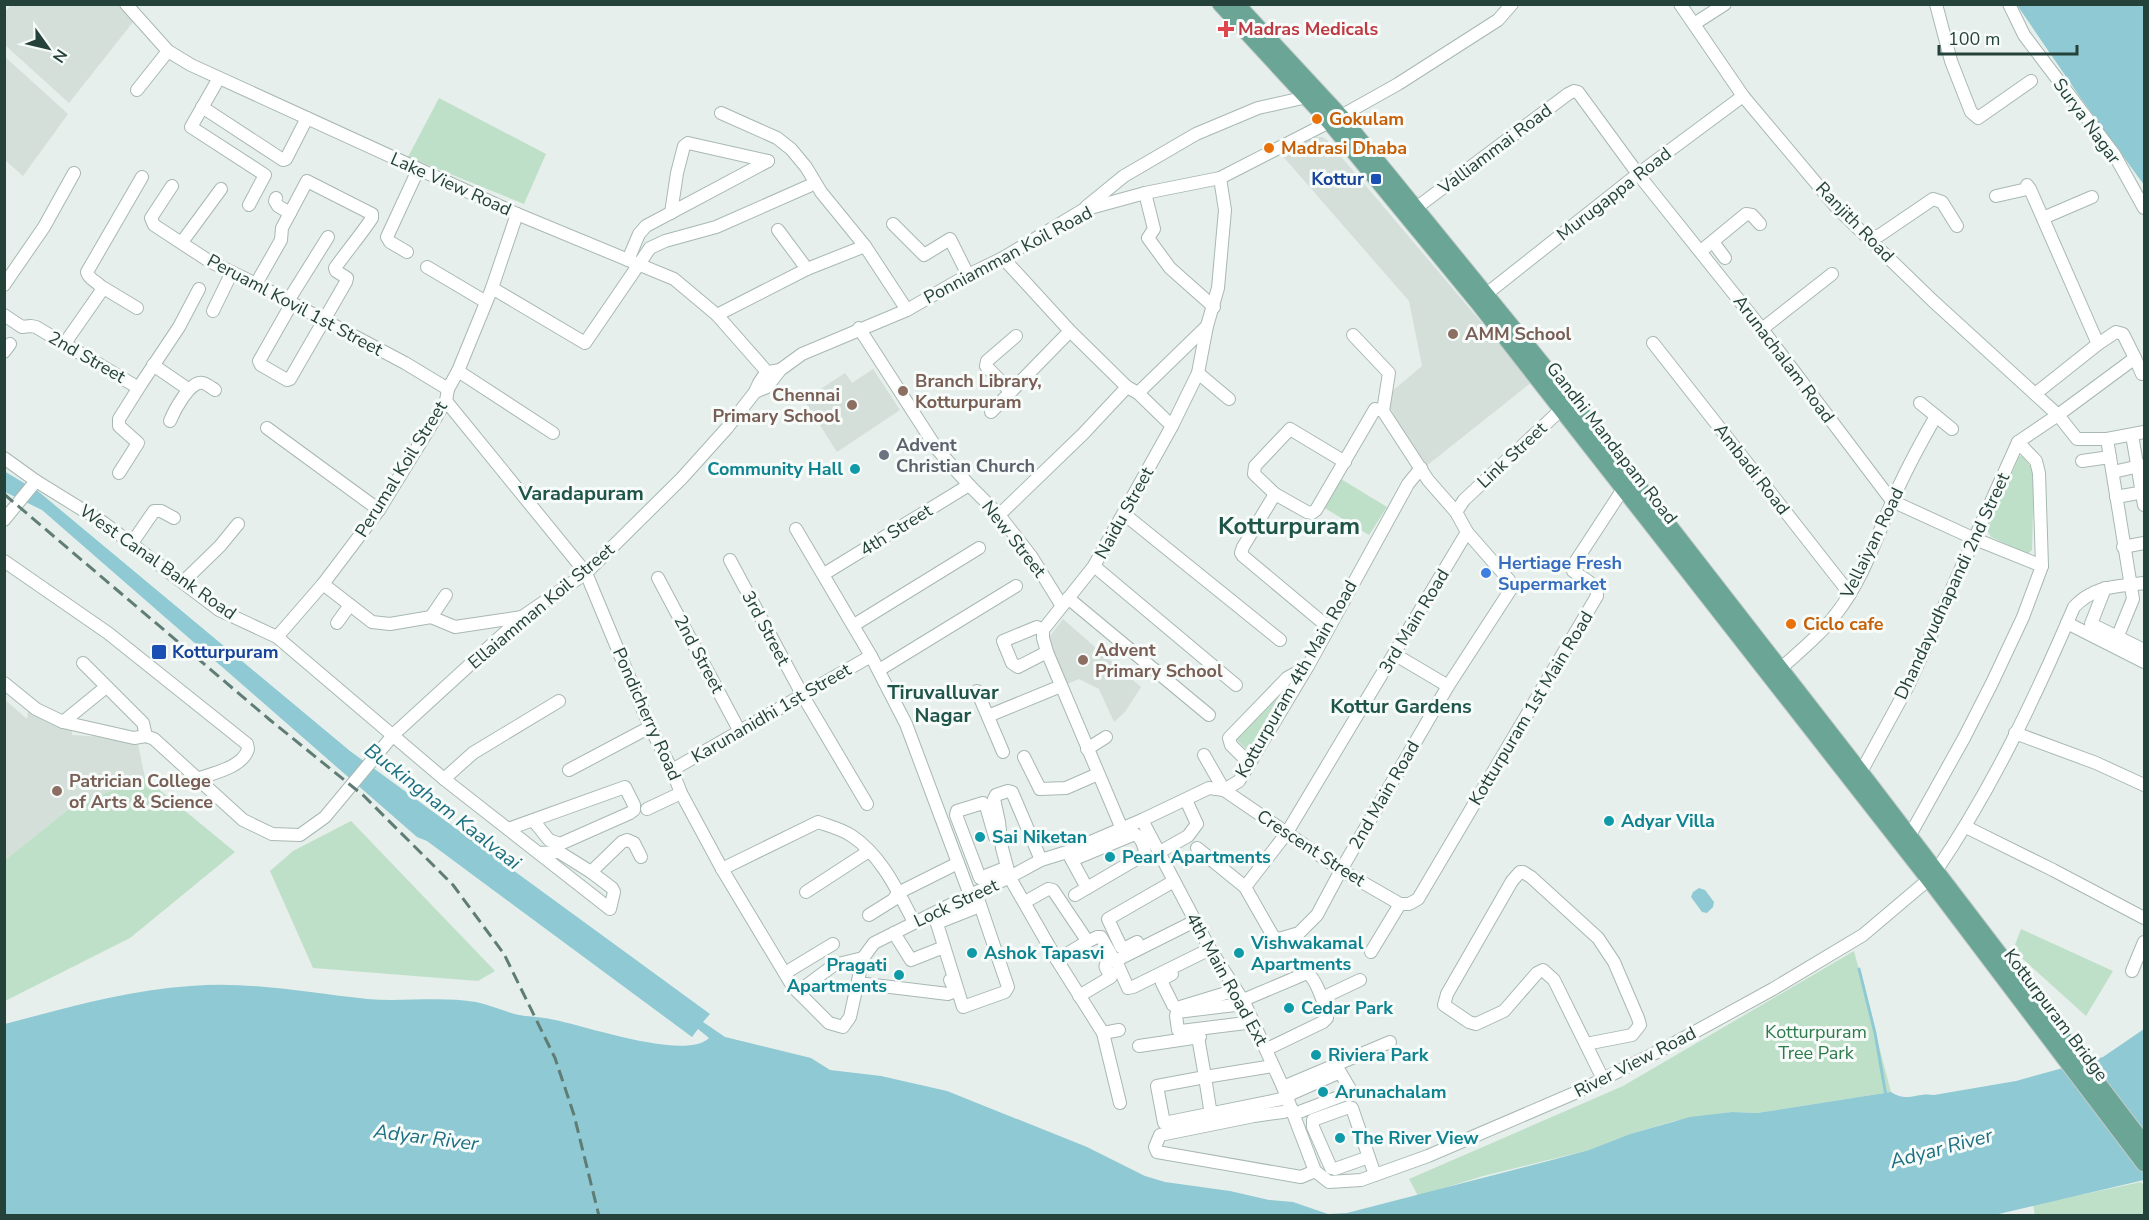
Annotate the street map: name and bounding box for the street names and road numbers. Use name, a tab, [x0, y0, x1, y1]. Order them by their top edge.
street label: Surya Nagar	[2048, 73, 2127, 169]
street label: Valliammai Road	[1433, 98, 1557, 200]
street label: Murugappa Road	[1552, 142, 1676, 246]
street label: Lake View Road	[387, 147, 515, 221]
street label: Ranjith Road	[1811, 177, 1899, 267]
street label: Ponniamman Koil Road	[920, 200, 1096, 310]
street label: Peruaml Kovil 1st Street	[203, 248, 388, 362]
street label: Arunachalam Road	[1728, 290, 1840, 428]
street label: 2nd Street	[44, 325, 131, 389]
street label: Gandhi Mandapam Road	[1541, 357, 1683, 529]
street label: Perumal Koil Street	[349, 396, 453, 542]
street label: Link Street	[1472, 416, 1552, 493]
street label: Ambadi Road	[1709, 418, 1795, 520]
street label: Naidu Street	[1089, 462, 1159, 563]
street label: Dhandayudhapandi 2nd Street	[1889, 468, 2016, 703]
street label: Vellaiyan Road	[1834, 484, 1909, 603]
street label: New Street	[976, 495, 1052, 583]
street label: 4th Street	[855, 498, 937, 562]
street label: West Canal Bank Road	[75, 499, 241, 625]
street label: Ellaiamman Koil Street	[463, 537, 620, 674]
street label: 3rd Main Road	[1373, 564, 1455, 678]
street label: Kotturpuram 4th Main Road	[1230, 576, 1362, 782]
street label: 3rd Street	[736, 586, 796, 670]
street label: Kotturpuram 1st Main Road	[1463, 606, 1599, 810]
street label: 2nd Street	[668, 611, 730, 698]
street label: Pondicherry Road	[607, 644, 687, 784]
street label: Karunanidhi 1st Street	[687, 657, 856, 768]
street label: 2nd Main Road	[1343, 736, 1425, 854]
street label: Crescent Street	[1252, 804, 1370, 892]
street label: Lock Street	[910, 873, 1003, 933]
street label: 4th Main Road Ext	[1180, 908, 1274, 1050]
street label: Kotturpuram Bridge	[1998, 944, 2114, 1086]
street label: River View Road	[1570, 1021, 1700, 1103]

